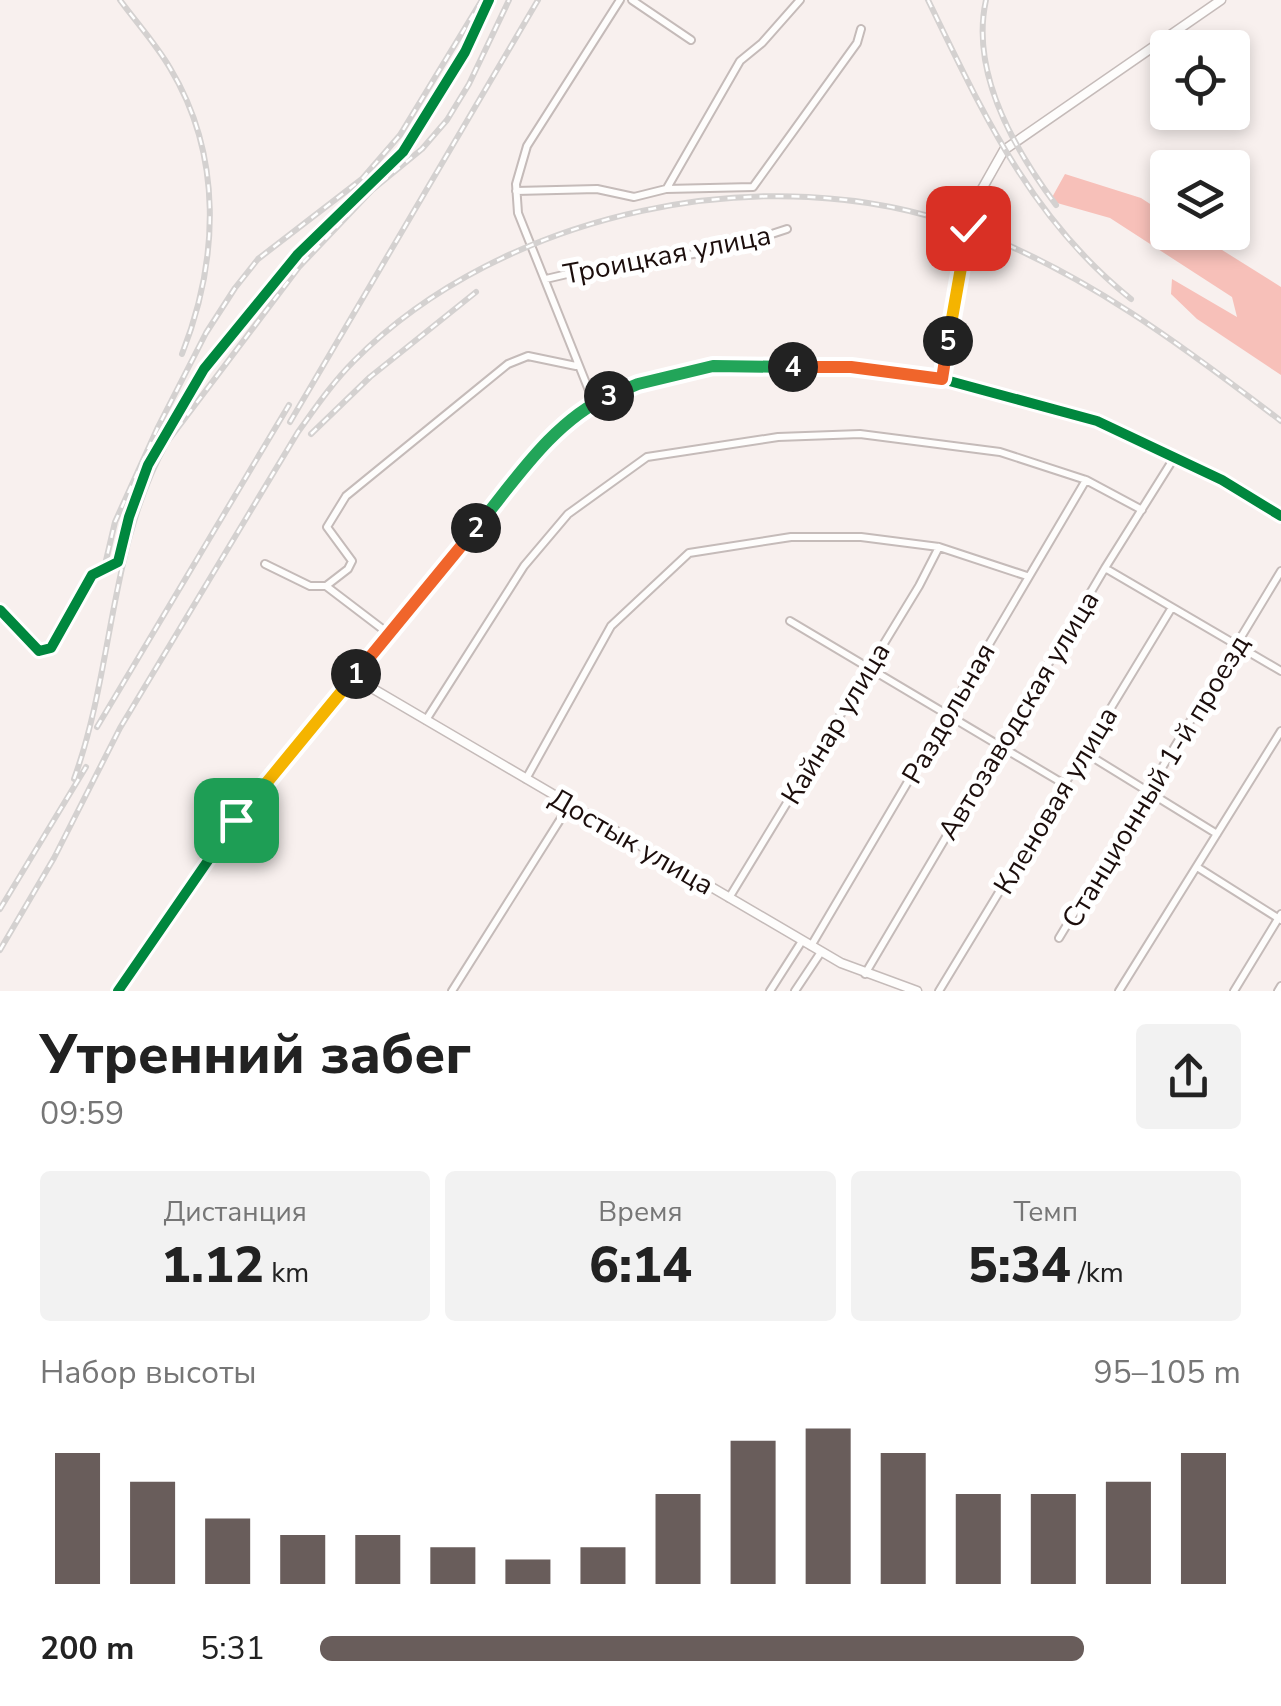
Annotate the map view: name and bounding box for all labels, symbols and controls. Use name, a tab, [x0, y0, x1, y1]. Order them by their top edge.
map controls	[1150, 30, 1250, 250]
button: locate	[1150, 30, 1250, 130]
button: layers	[1150, 150, 1250, 250]
pin	[926, 186, 1011, 271]
icon: check	[941, 201, 996, 256]
street label: Троицкая улица	[560, 216, 774, 294]
pin: 5	[923, 316, 973, 366]
text: 5	[940, 322, 956, 360]
pin: 4	[768, 342, 818, 392]
text: 4	[785, 348, 801, 386]
pin: 3	[584, 371, 634, 421]
text: 3	[601, 377, 617, 415]
pin: 2	[451, 503, 501, 553]
text: 2	[468, 509, 484, 547]
street label: Автозаводская улица	[929, 584, 1108, 847]
street label: Станционный 1-й проезд	[1053, 628, 1259, 935]
street label: Кайнар улица	[772, 635, 899, 812]
street label: Раздольная	[893, 636, 1004, 791]
pin: 1	[331, 649, 381, 699]
text: 1	[348, 655, 364, 693]
street label: Кленовая улица	[985, 700, 1127, 901]
pin	[194, 778, 279, 863]
street label: Достык улица	[542, 779, 721, 904]
icon: arrive	[209, 793, 264, 848]
text: Утренний забег	[40, 1017, 471, 1092]
button: share	[1136, 1024, 1241, 1129]
text: 09:59	[40, 1092, 124, 1135]
text: Дистанция	[163, 1193, 307, 1231]
text: Время	[598, 1193, 683, 1231]
text: Темп	[1013, 1193, 1078, 1231]
text: 1.12	[161, 1231, 264, 1300]
text: 6:14	[589, 1231, 692, 1300]
text: 5:34	[968, 1231, 1071, 1300]
text: km	[264, 1254, 309, 1292]
text: /km	[1071, 1254, 1124, 1292]
text: Набор высоты	[40, 1351, 257, 1394]
text: 95–105 m	[1093, 1351, 1241, 1394]
text: 200 m	[40, 1627, 134, 1670]
text: 5:31	[200, 1627, 265, 1670]

